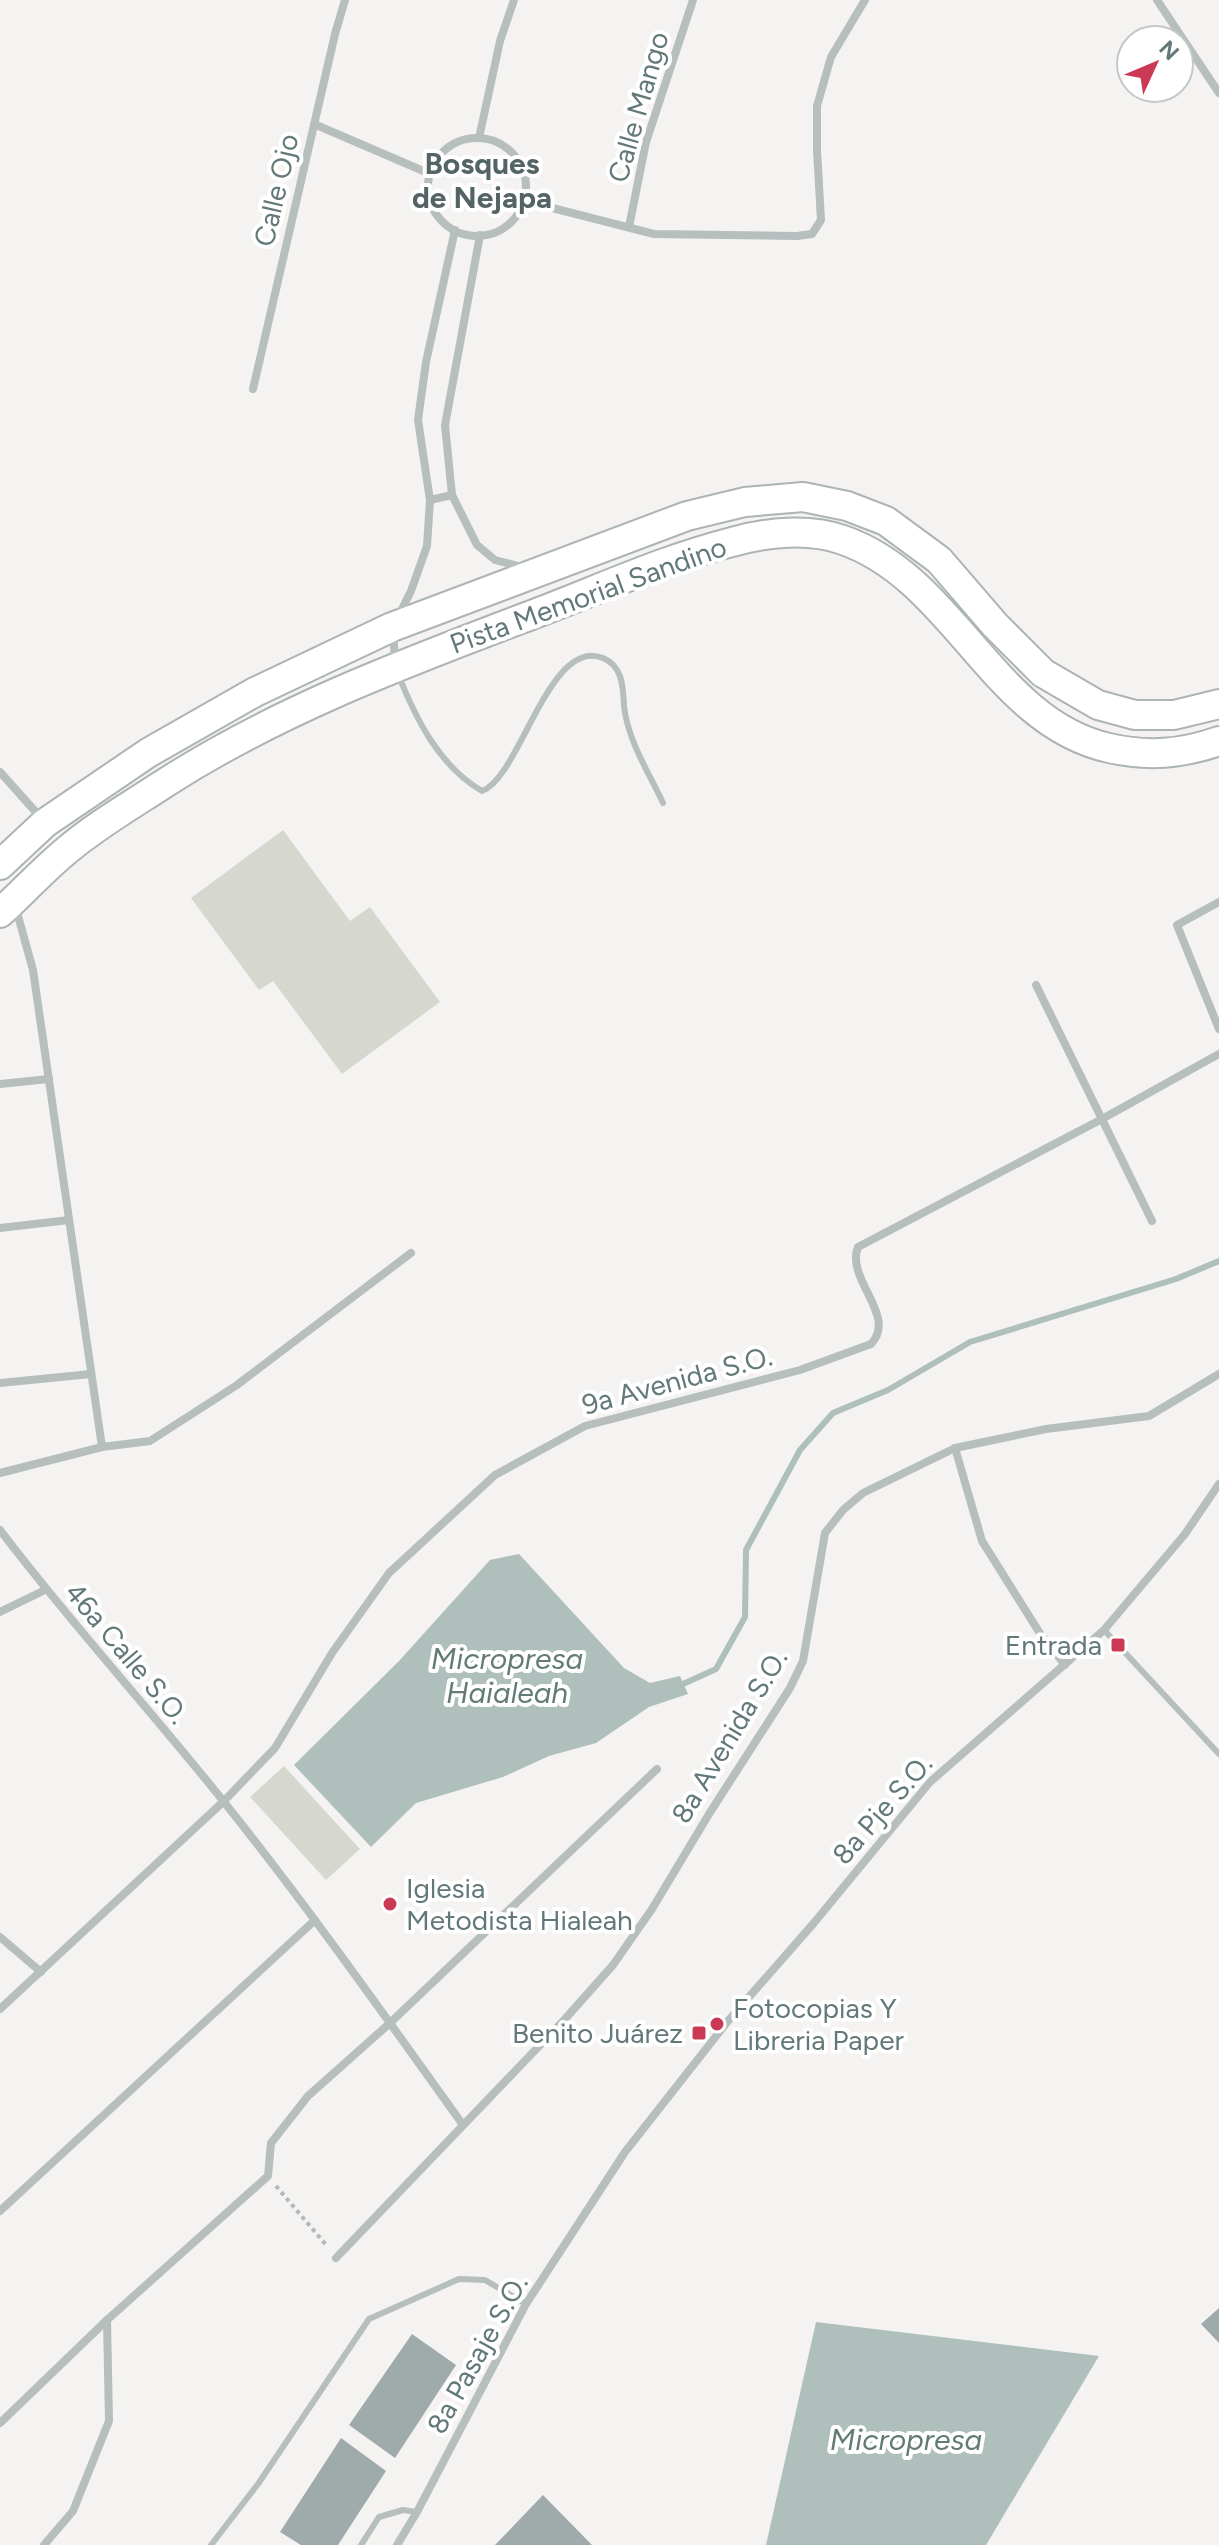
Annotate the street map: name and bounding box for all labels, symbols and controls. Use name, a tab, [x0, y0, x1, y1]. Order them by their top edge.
north arrow	[1115, 24, 1195, 104]
street label: Calle Mango	[600, 28, 676, 186]
text: N	[1153, 35, 1185, 66]
street label: Calle Ojo	[247, 130, 305, 250]
district label: Bosques de Nejapa	[412, 145, 552, 216]
street label: Pista Memorial Sandino	[445, 529, 731, 661]
street label: 9a Avenida S.O.	[578, 1338, 776, 1422]
street label: 46a Calle S.O.	[58, 1575, 196, 1731]
place label: Entrada	[1005, 1628, 1102, 1662]
marker: Entrada	[1109, 1636, 1127, 1654]
water label: Micropresa Haialeah	[431, 1640, 583, 1711]
street label: 8a Avenida S.O.	[664, 1643, 794, 1829]
street label: 8a Pje S.O.	[825, 1747, 939, 1871]
place label: Iglesia Metodista Hialeah	[406, 1871, 633, 1937]
marker: Iglesia Metodista Hialeah	[381, 1895, 399, 1913]
place label: Fotocopias Y Libreria Paper	[733, 1991, 904, 2057]
marker: Fotocopias Y Libreria Paper	[708, 2015, 726, 2033]
place label: Benito Juárez	[512, 2016, 683, 2050]
marker: Benito Juárez	[690, 2024, 708, 2042]
street label: 8a Pasaje S.O.	[419, 2269, 535, 2439]
water label: Micropresa	[830, 2421, 982, 2458]

